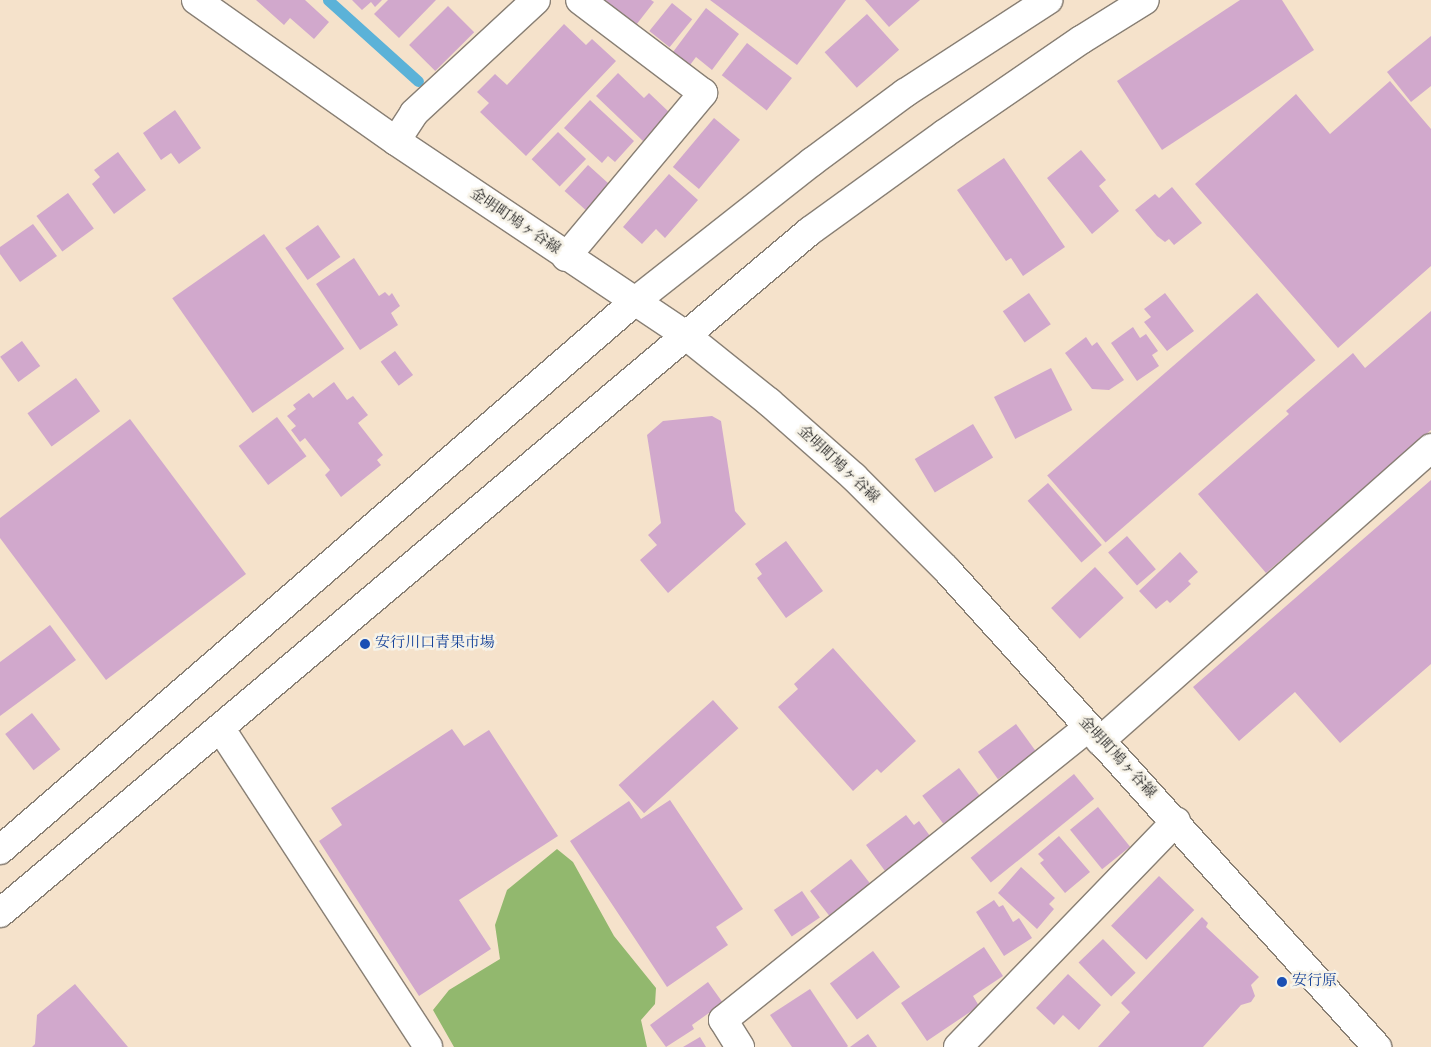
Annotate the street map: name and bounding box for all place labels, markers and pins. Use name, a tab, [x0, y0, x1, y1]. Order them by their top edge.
place label: 安行川口青果市場	[375, 635, 495, 653]
marker: 安行川口青果市場	[359, 638, 371, 650]
place label: 安行原	[1292, 973, 1337, 991]
marker: 安行原	[1276, 976, 1288, 988]

